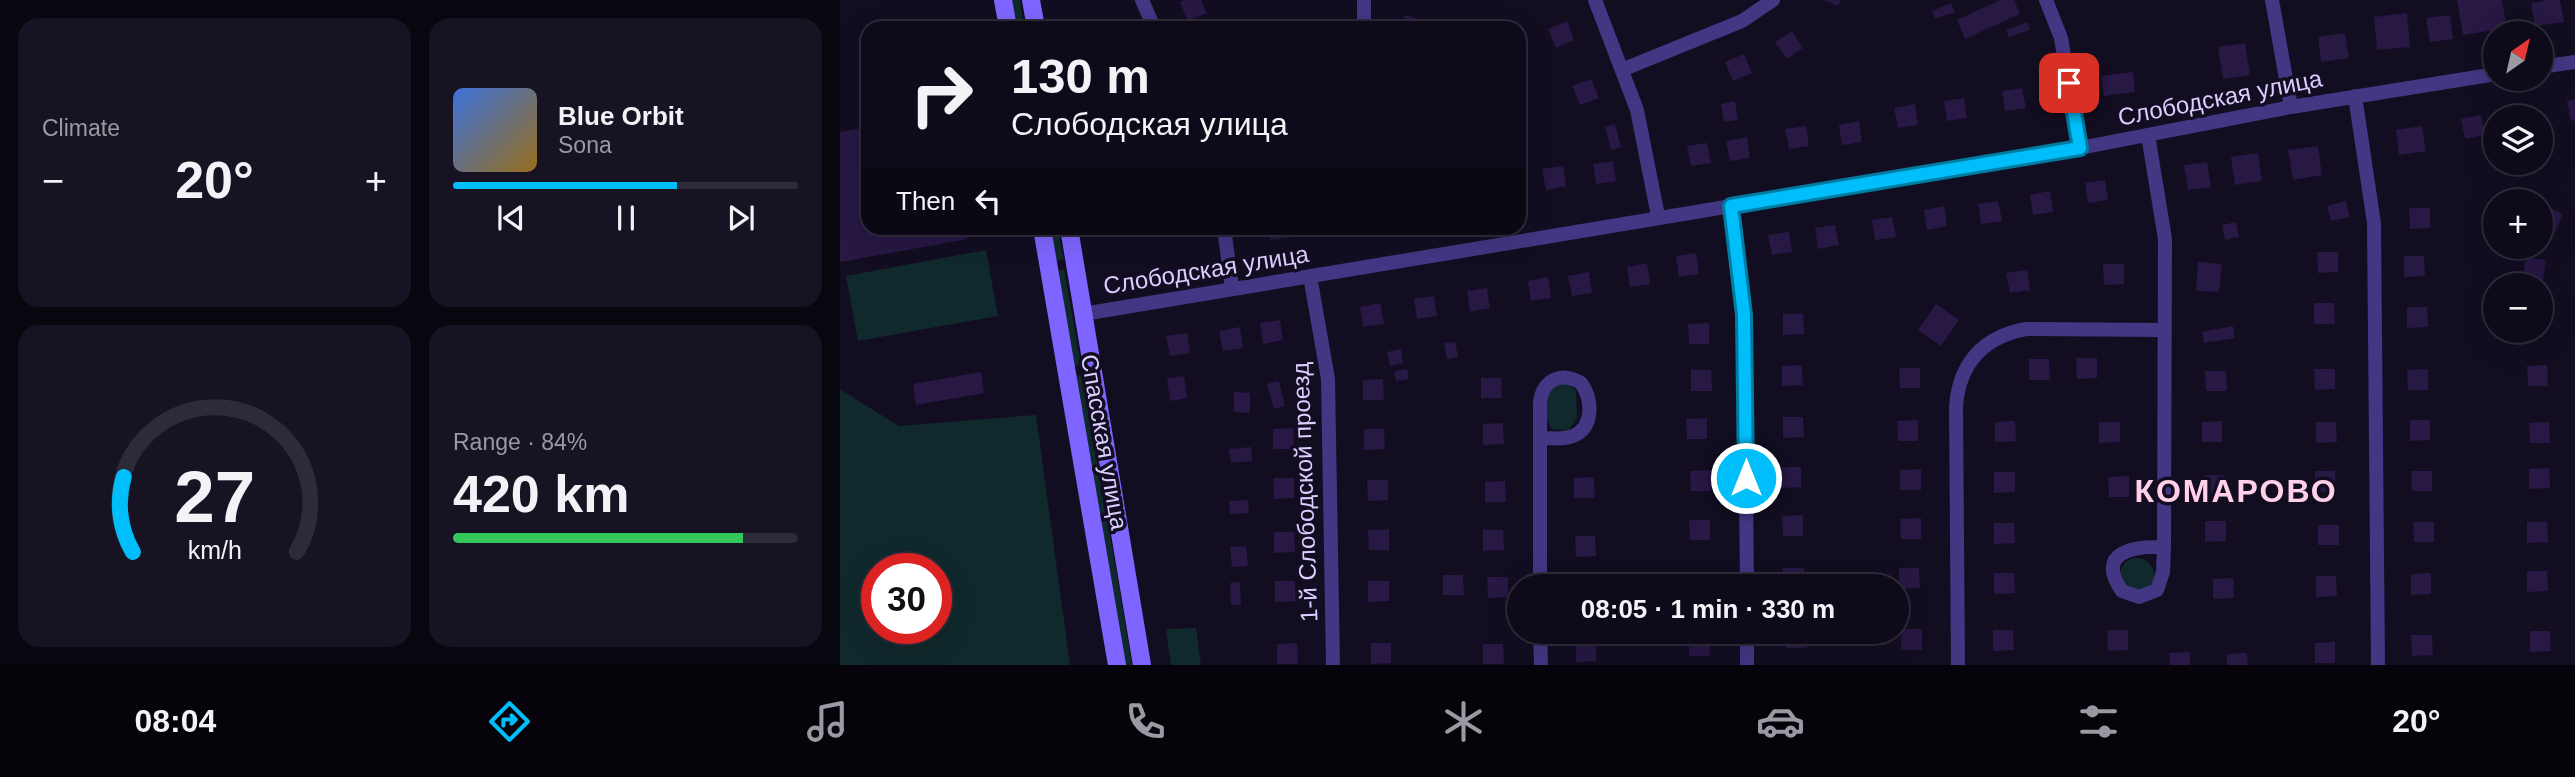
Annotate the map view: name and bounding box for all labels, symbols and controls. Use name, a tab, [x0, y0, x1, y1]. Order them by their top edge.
north arrow	[2483, 21, 2553, 91]
map controls	[2483, 21, 2553, 343]
icon: right	[896, 49, 987, 140]
text: 130 m	[1011, 49, 1150, 103]
pin	[2039, 53, 2099, 113]
icon: arrive	[2050, 64, 2088, 102]
street label: Слободская улица	[2115, 64, 2325, 131]
text: Blue Orbit	[558, 101, 684, 131]
button: layers	[2483, 105, 2553, 175]
text: Слободская улица	[1011, 106, 1288, 142]
text: Climate	[42, 115, 120, 141]
text: Sona	[558, 132, 612, 158]
text: 20°	[175, 151, 254, 209]
text: −	[42, 160, 64, 202]
text: +	[365, 160, 387, 202]
icon: left	[969, 182, 1007, 220]
text: Then	[896, 186, 955, 216]
button: +	[2483, 189, 2553, 259]
icon: previous	[492, 199, 530, 237]
icon: pause	[607, 199, 645, 237]
icon: next	[722, 199, 760, 237]
street label: Слободская улица	[1101, 240, 1311, 299]
button: −	[2483, 273, 2553, 343]
street label: Спасская улица	[1076, 352, 1133, 532]
street label: 1-й Слободской проезд	[1286, 362, 1323, 622]
text: Range · 84%	[453, 429, 587, 455]
position arrow	[1709, 441, 1783, 515]
text: 27	[174, 456, 255, 537]
text: 420 km	[453, 465, 629, 523]
district label: КОМАРОВО	[2134, 473, 2338, 509]
text: km/h	[187, 536, 242, 564]
speed limit sign: 30	[861, 553, 952, 644]
text: 08:05 · 1 min · 330 m	[1581, 594, 1835, 624]
icon: directions	[485, 697, 534, 746]
icon: music	[803, 697, 852, 746]
icon: phone	[1121, 697, 1170, 746]
icon: climate	[1439, 697, 1488, 746]
icon: car	[1756, 697, 1805, 746]
icon: filters	[2074, 697, 2123, 746]
text: 08:04	[134, 703, 216, 739]
text: 20°	[2392, 703, 2441, 739]

